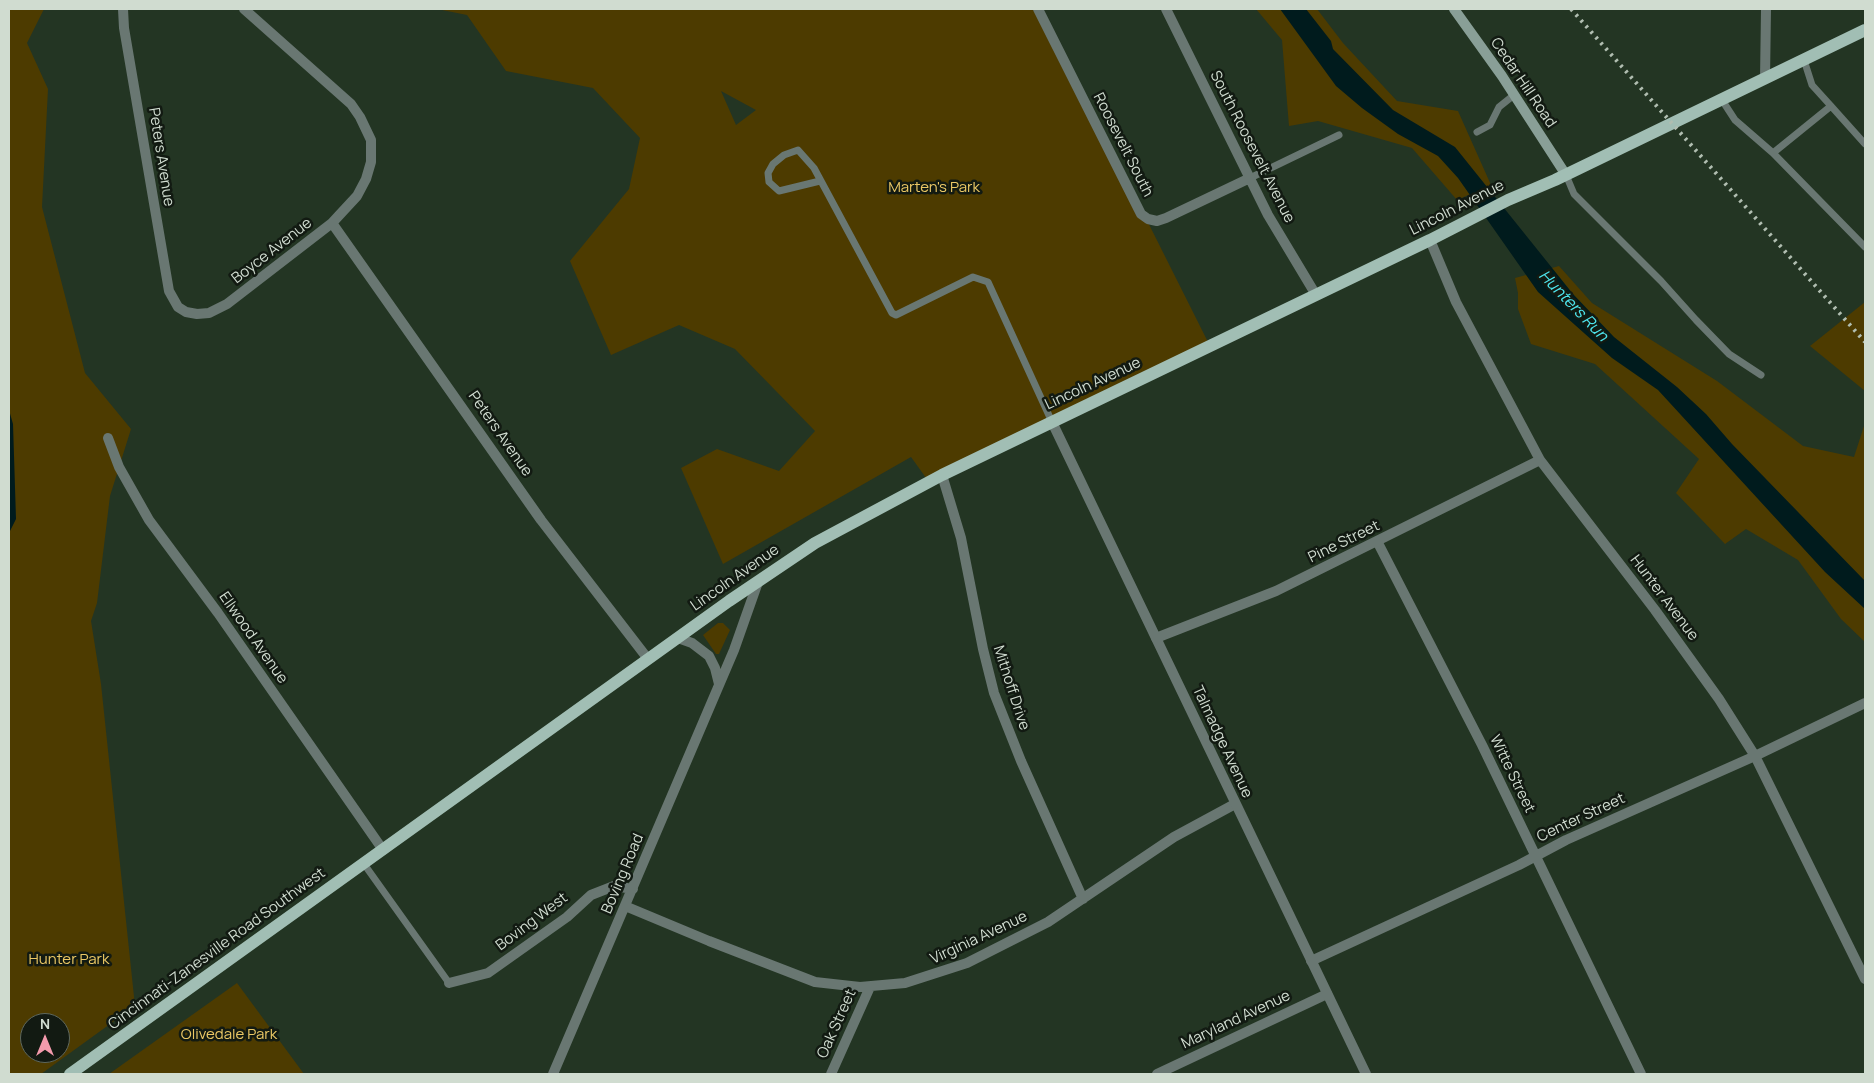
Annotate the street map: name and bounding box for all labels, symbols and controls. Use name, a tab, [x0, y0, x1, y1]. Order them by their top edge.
street label: Cedar Hill Road	[1486, 35, 1560, 131]
street label: South Roosevelt Avenue	[1206, 68, 1298, 226]
street label: Roosevelt South	[1089, 90, 1157, 200]
street label: Peters Avenue	[144, 106, 178, 208]
street label: Lincoln Avenue	[1407, 176, 1507, 240]
park label: Marten's Park	[888, 179, 980, 197]
street label: Boyce Avenue	[228, 214, 316, 288]
water label: Hunters Run	[1534, 266, 1612, 346]
street label: Lincoln Avenue	[1042, 354, 1144, 414]
street label: Peters Avenue	[464, 388, 536, 480]
street label: Pine Street	[1305, 517, 1383, 567]
street label: Lincoln Avenue	[687, 541, 783, 615]
street label: Hunter Avenue	[1626, 552, 1702, 644]
street label: Ellwood Avenue	[215, 589, 291, 687]
street label: Mithoff Drive	[989, 643, 1033, 733]
street label: Talmadge Avenue	[1188, 683, 1256, 801]
street label: Witte Street	[1485, 732, 1539, 816]
street label: Center Street	[1534, 790, 1628, 846]
street label: Boving Road	[598, 831, 648, 917]
street label: Cincinnati-Zanesville Road Southwest	[105, 864, 329, 1034]
street label: Boving West	[492, 889, 572, 955]
street label: Virginia Avenue	[928, 908, 1030, 968]
park label: Hunter Park	[29, 951, 109, 969]
street label: Oak Street	[814, 987, 860, 1061]
street label: Maryland Avenue	[1179, 987, 1293, 1053]
north arrow	[20, 1013, 70, 1063]
text: N	[40, 1014, 50, 1033]
park label: Olivedale Park	[181, 1026, 277, 1044]

